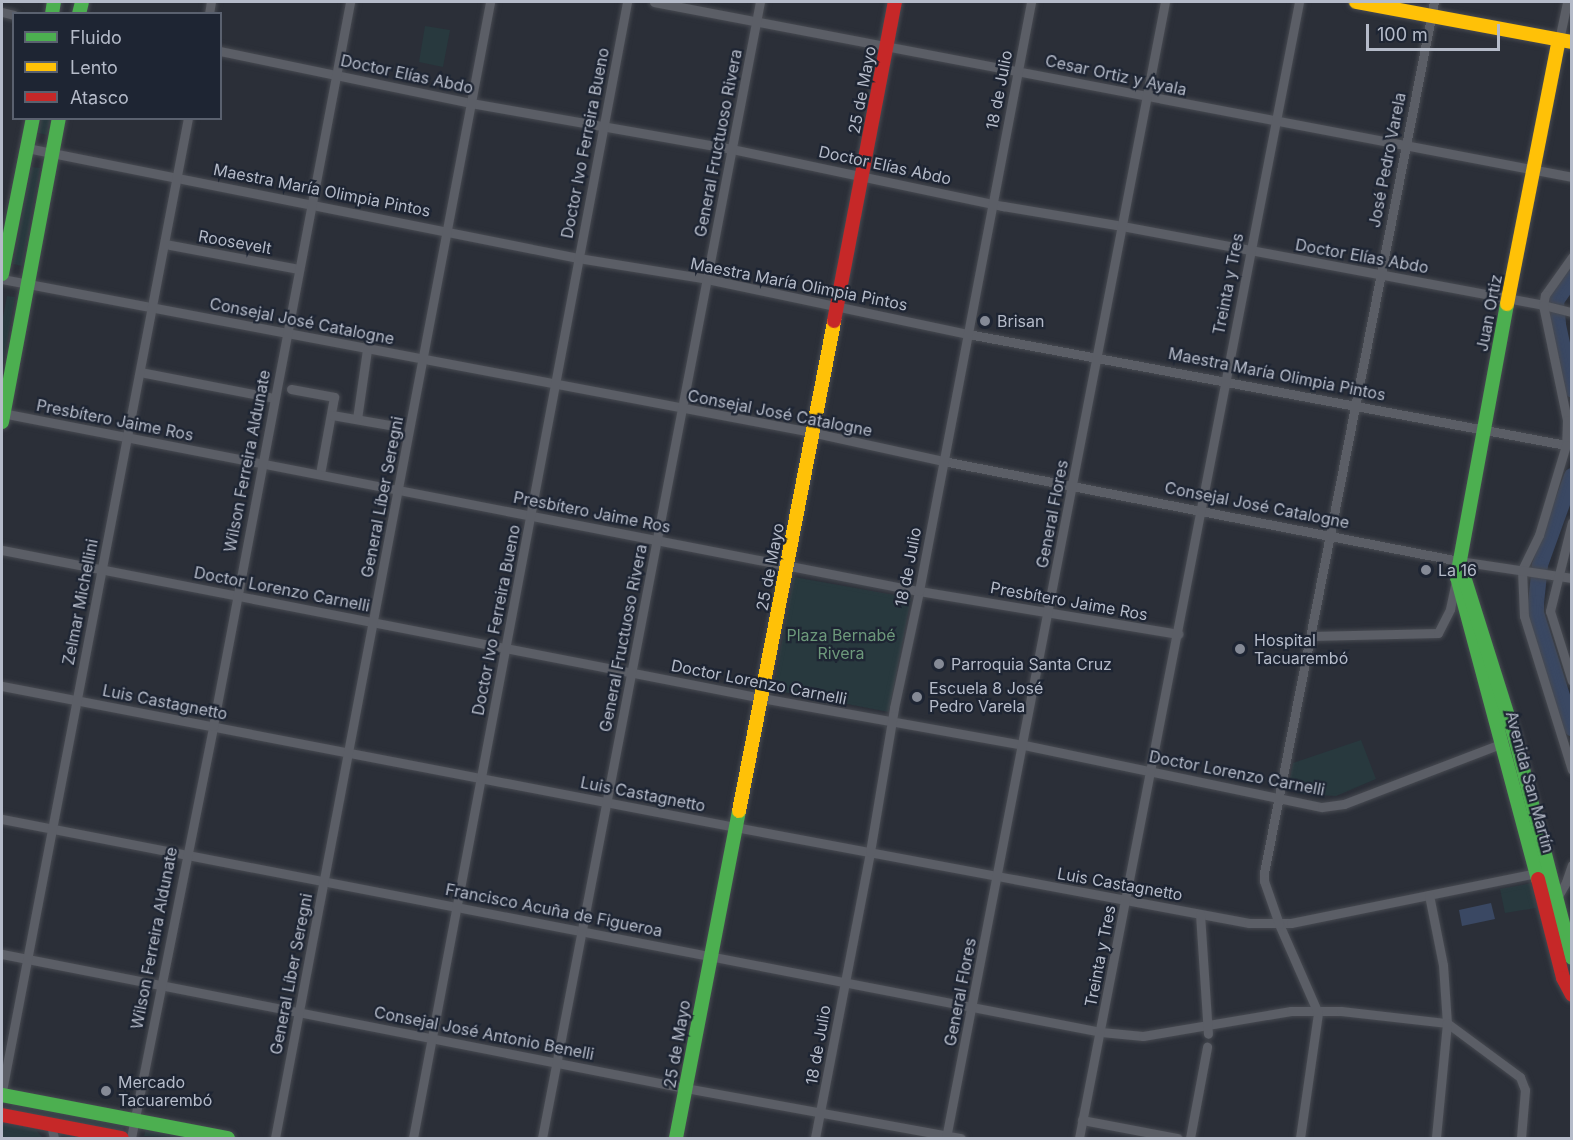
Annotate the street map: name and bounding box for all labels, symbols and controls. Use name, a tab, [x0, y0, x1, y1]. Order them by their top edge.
legend	[12, 12, 222, 120]
scale bar	[1369, 12, 1502, 50]
text: 100 m	[1377, 24, 1428, 45]
text: Fluido	[70, 27, 122, 48]
street label: 25 de Mayo	[844, 44, 880, 136]
street label: Doctor Ivo Ferreira Bueno	[557, 46, 613, 240]
street label: General Fructuoso Rivera	[690, 47, 746, 239]
street label: 18 de Julio	[982, 49, 1016, 131]
street label: Doctor Elías Abdo	[339, 51, 475, 97]
street label: Cesar Ortiz y Ayala	[1044, 51, 1188, 99]
text: Lento	[70, 57, 118, 78]
text: Atasco	[70, 87, 129, 108]
street label: José Pedro Varela	[1364, 91, 1410, 229]
street label: Doctor Elías Abdo	[817, 142, 953, 188]
street label: Maestra María Olimpia Pintos	[212, 160, 432, 220]
street label: Roosevelt	[197, 226, 273, 258]
street label: Treinta y Tres	[1209, 232, 1247, 336]
street label: Doctor Elías Abdo	[1294, 235, 1430, 277]
street label: Maestra María Olimpia Pintos	[689, 254, 909, 314]
street label: Juan Ortiz	[1472, 273, 1506, 353]
street label: Consejal José Catalogne	[208, 294, 396, 348]
place label: Brisan	[997, 311, 1044, 331]
marker: Brisan	[978, 314, 992, 328]
street label: Maestra María Olimpia Pintos	[1167, 344, 1387, 404]
street label: Wilson Ferreira Aldunate	[220, 368, 274, 554]
street label: Consejal José Catalogne	[686, 386, 874, 440]
street label: Presbítero Jaime Ros	[35, 395, 195, 445]
street label: General Líber Seregni	[357, 415, 407, 579]
street label: General Flores	[1032, 458, 1072, 570]
street label: Consejal José Catalogne	[1163, 478, 1351, 532]
street label: Presbítero Jaime Ros	[512, 487, 672, 537]
street label: 25 de Mayo	[752, 521, 788, 613]
street label: Doctor Ivo Ferreira Bueno	[468, 523, 524, 717]
street label: 18 de Julio	[891, 526, 925, 608]
street label: Zelmar Michellini	[58, 537, 102, 667]
street label: General Fructuoso Rivera	[595, 542, 651, 734]
place label: La 16	[1438, 560, 1477, 580]
street label: Doctor Lorenzo Carnelli	[192, 563, 372, 615]
marker: La 16	[1419, 563, 1433, 577]
street label: Presbítero Jaime Ros	[989, 578, 1149, 624]
park label: Plaza Bernabé Rivera	[786, 625, 896, 663]
place label: Hospital Tacuarembó	[1254, 630, 1348, 668]
marker: Hospital Tacuarembó	[1231, 640, 1249, 658]
place label: Parroquia Santa Cruz	[951, 654, 1112, 674]
street label: Doctor Lorenzo Carnelli	[669, 656, 849, 708]
marker: Parroquia Santa Cruz	[932, 657, 946, 671]
place label: Escuela 8 José Pedro Varela	[929, 678, 1043, 716]
street label: Luis Castagnetto	[101, 680, 229, 724]
marker: Escuela 8 José Pedro Varela	[910, 690, 924, 704]
street label: Avenida San Martín	[1502, 709, 1558, 855]
street label: Doctor Lorenzo Carnelli	[1147, 747, 1327, 799]
street label: Luis Castagnetto	[579, 772, 707, 816]
street label: Wilson Ferreira Aldunate	[127, 845, 181, 1031]
street label: Luis Castagnetto	[1056, 864, 1184, 904]
street label: Francisco Acuña de Figueroa	[444, 880, 664, 940]
street label: General Líber Seregni	[266, 892, 316, 1056]
street label: Treinta y Tres	[1081, 904, 1119, 1008]
street label: General Flores	[940, 936, 980, 1048]
street label: 25 de Mayo	[660, 998, 694, 1090]
street label: Consejal José Antonio Benelli	[372, 1002, 596, 1064]
street label: 18 de Julio	[802, 1004, 834, 1086]
place label: Mercado Tacuarembó	[118, 1072, 212, 1110]
marker: Mercado Tacuarembó	[99, 1084, 113, 1098]

